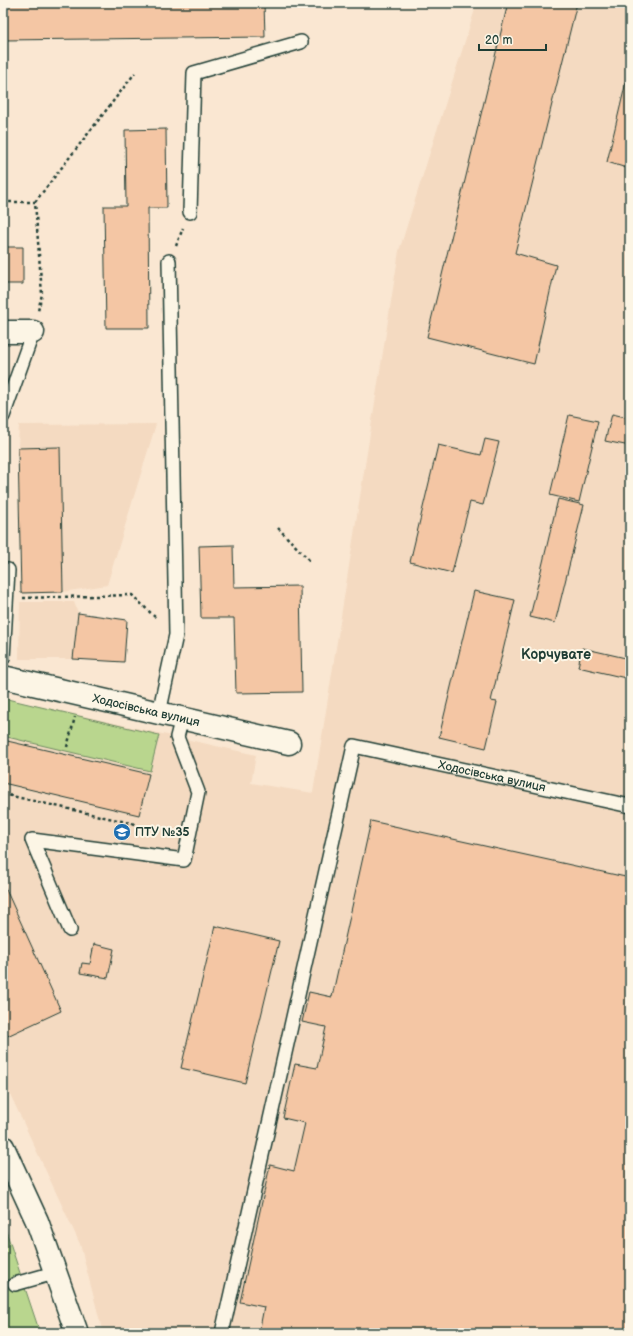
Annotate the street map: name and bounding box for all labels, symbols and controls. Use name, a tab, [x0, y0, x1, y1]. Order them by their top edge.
scale bar	[479, 26, 546, 52]
text: 20 m	[485, 33, 512, 48]
district label: Корчувате	[521, 646, 591, 663]
street label: Ходосівська вулиця	[91, 691, 201, 730]
street label: Ходосівська вулиця	[437, 758, 547, 796]
school or university icon: ПТУ №35	[112, 822, 132, 842]
place label: ПТУ №35	[135, 825, 189, 840]

